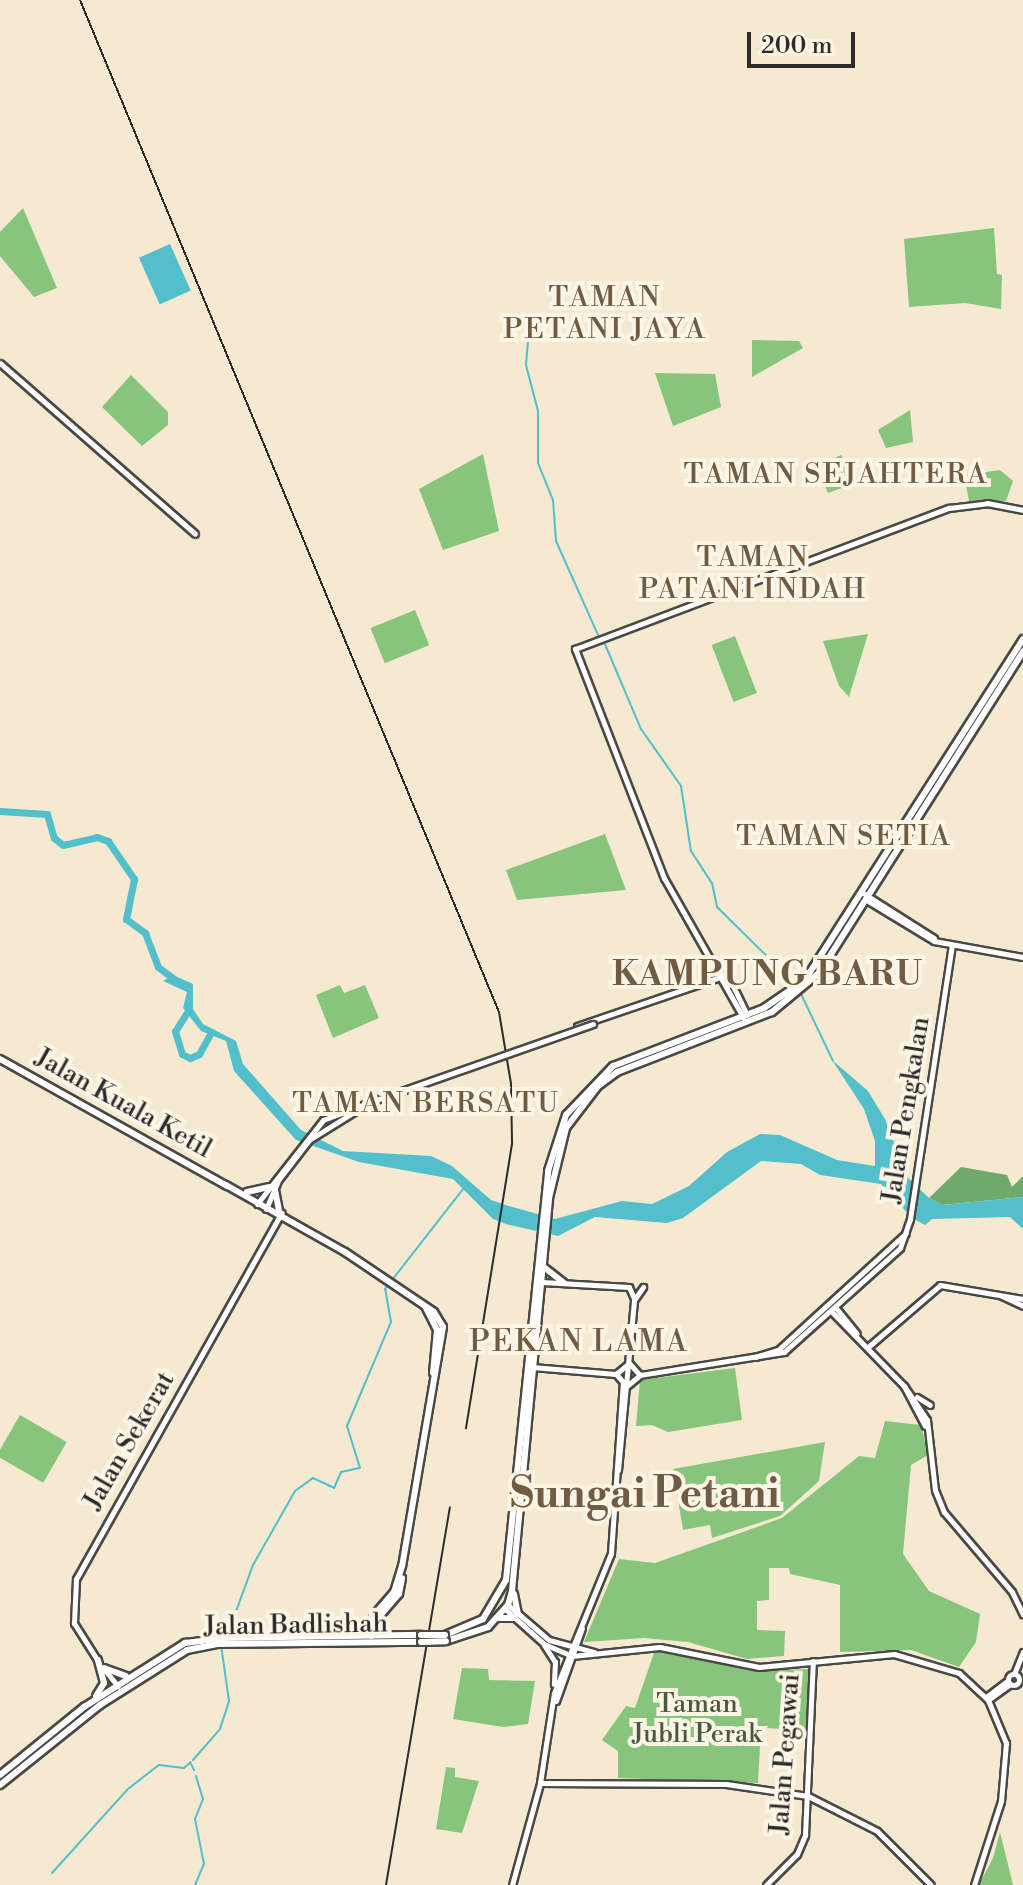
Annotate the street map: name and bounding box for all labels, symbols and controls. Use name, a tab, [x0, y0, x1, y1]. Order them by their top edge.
scale bar	[751, 16, 859, 66]
text: 200 m	[761, 31, 832, 61]
district label: TAMAN PETANI JAYA	[503, 281, 707, 347]
district label: TAMAN SEJAHTERA	[684, 458, 988, 492]
district label: TAMAN PATANI INDAH	[639, 541, 867, 607]
district label: TAMAN SETIA	[736, 820, 952, 854]
district label: KAMPUNG BARU	[612, 956, 924, 996]
street label: Jalan Pengkalan	[877, 1015, 937, 1205]
street label: Jalan Kuala Ketil	[29, 1043, 217, 1165]
district label: TAMAN BERSATU	[292, 1087, 560, 1121]
district label: PEKAN LAMA	[469, 1324, 689, 1360]
street label: Jalan Sekerat	[78, 1367, 182, 1515]
district label: Sungai Petani	[510, 1470, 780, 1520]
street label: Jalan Badlishah	[204, 1609, 388, 1643]
street label: Jalan Pegawai	[765, 1672, 807, 1836]
park label: Taman Jubli Perak	[632, 1689, 762, 1750]

